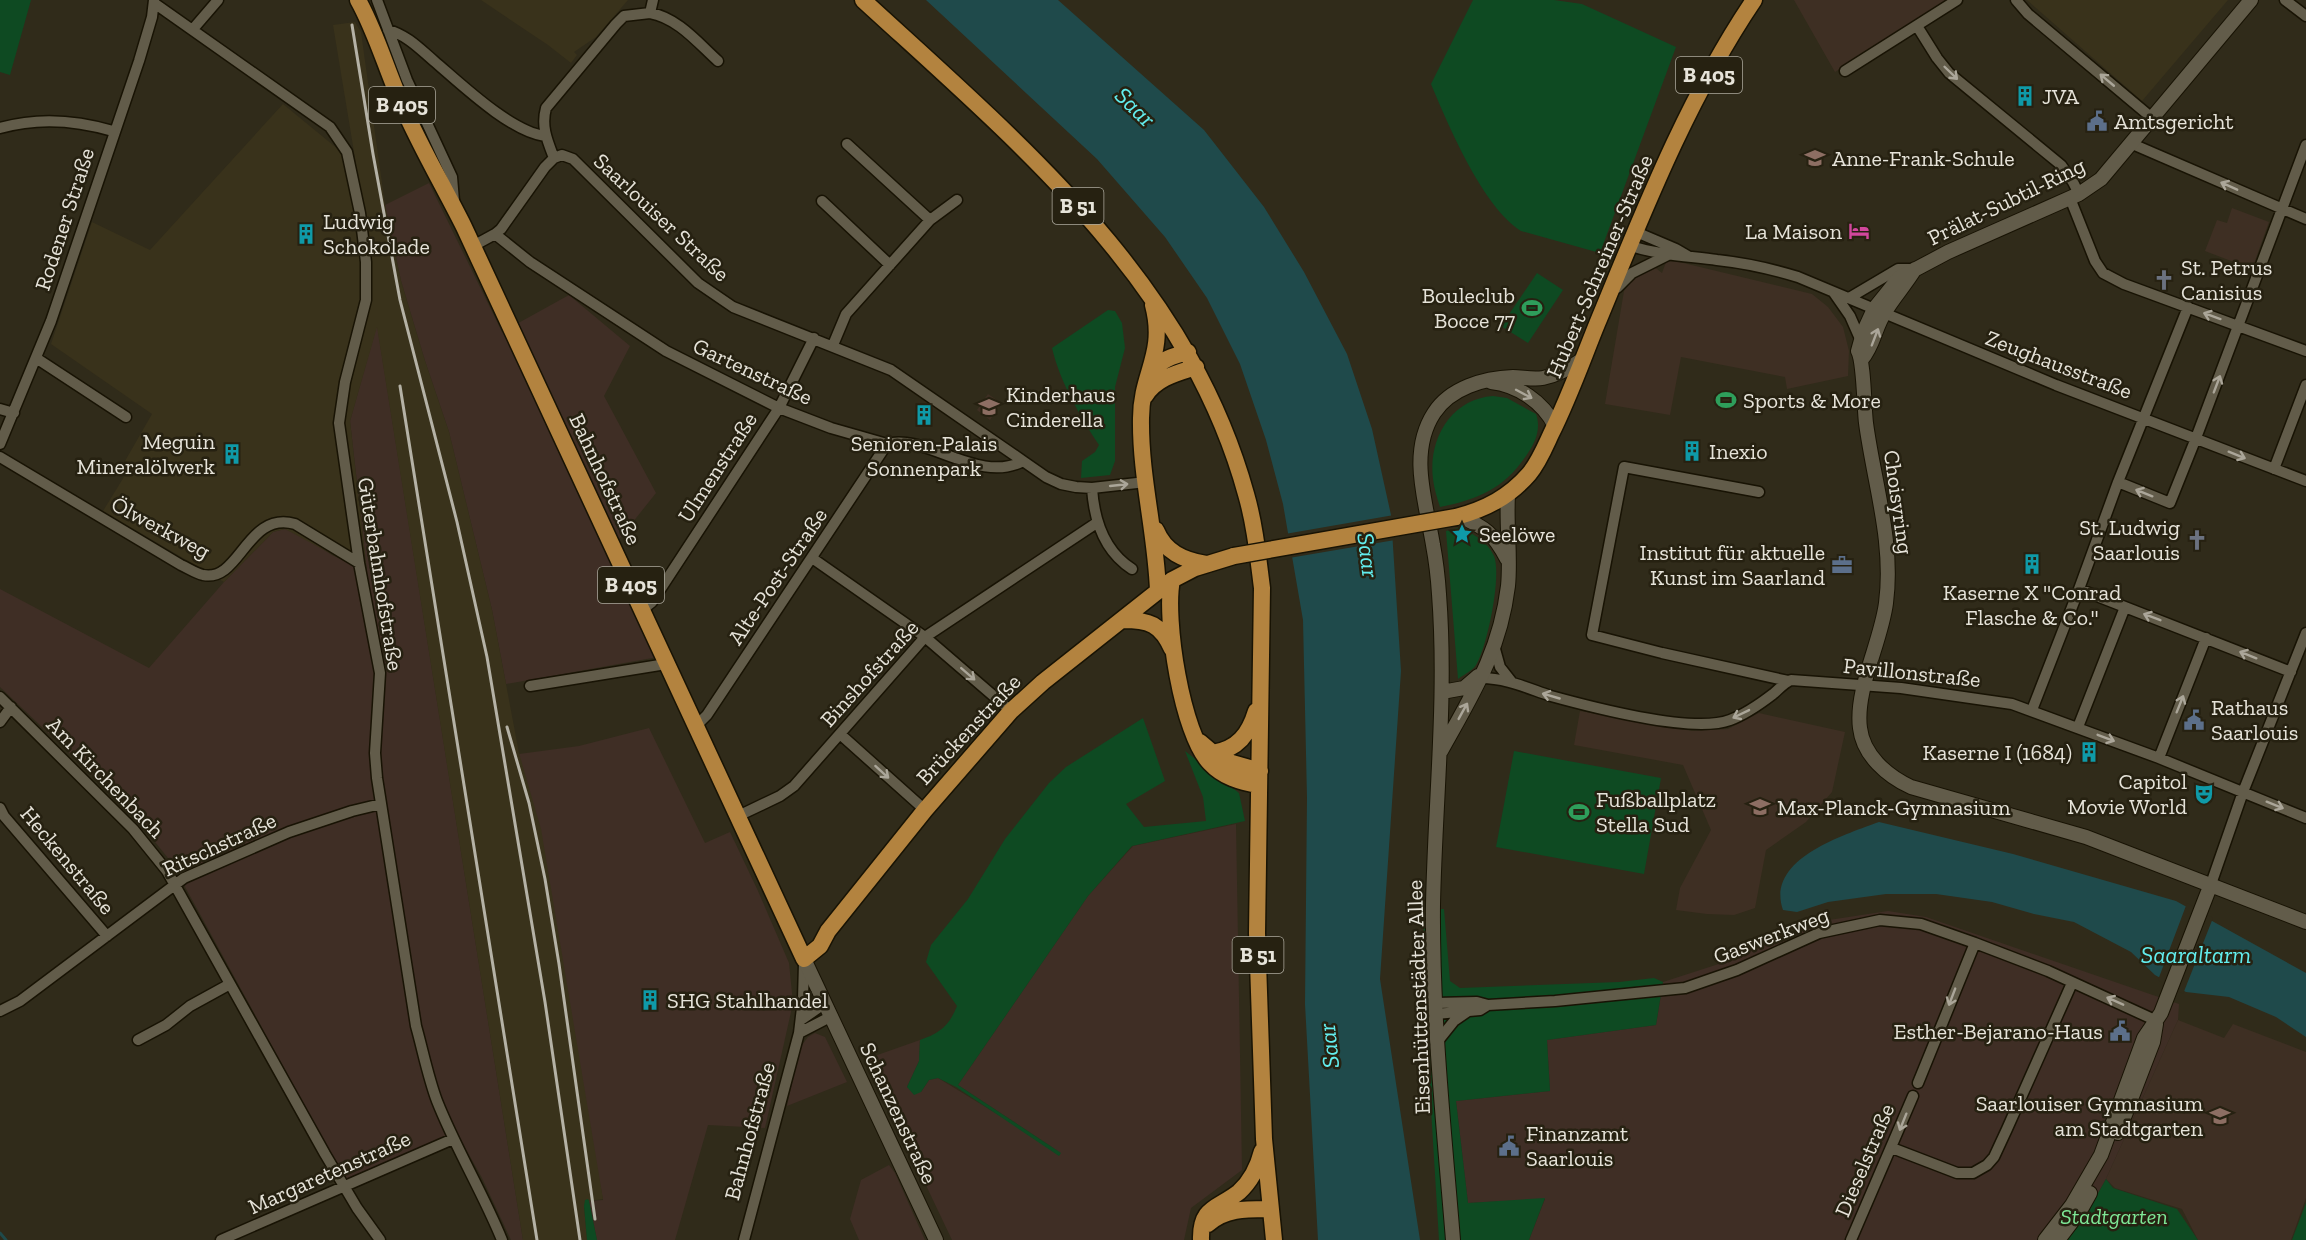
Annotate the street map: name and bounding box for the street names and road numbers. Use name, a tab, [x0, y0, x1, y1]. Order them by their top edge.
road number: B 405	[1676, 57, 1742, 93]
road number: B 405	[369, 87, 435, 123]
street label: Rodener Straße	[29, 144, 100, 294]
street label: Saarlouiser Straße	[588, 147, 735, 287]
street label: Hubert-Schreiner-Straße	[1540, 151, 1659, 382]
street label: Prälat-Subtil-Ring	[1923, 152, 2089, 251]
road number: B 51	[1052, 188, 1104, 224]
street label: Zeughausstraße	[1982, 324, 2136, 405]
street label: Gartenstraße	[689, 332, 817, 411]
street label: Ulmenstraße	[672, 407, 763, 527]
street label: Bahnhofstraße	[563, 409, 648, 549]
street label: Choisyring	[1878, 448, 1919, 556]
street label: Güterbahnhofstraße	[352, 475, 409, 673]
street label: Ölwerkweg	[107, 490, 215, 565]
street label: Alte-Post-Straße	[722, 503, 833, 650]
road number: B 405	[598, 567, 664, 603]
street label: Binshofstraße	[814, 614, 924, 732]
street label: Pavillonstraße	[1842, 652, 1982, 693]
street label: Brückenstraße	[910, 668, 1026, 790]
street label: Am Kirchenbach	[41, 711, 171, 844]
street label: Heckenstraße	[15, 801, 121, 920]
street label: Ritschstraße	[158, 806, 280, 883]
street label: Eisenhüttenstädter Allee	[1401, 879, 1436, 1115]
street label: Gaswerkweg	[1709, 901, 1833, 970]
road number: B 51	[1232, 937, 1284, 973]
street label: Schanzenstraße	[854, 1038, 943, 1188]
street label: Bahnhofstraße	[718, 1059, 781, 1203]
street label: Dieselstraße	[1829, 1100, 1900, 1221]
street label: Margaretenstraße	[244, 1125, 415, 1220]

